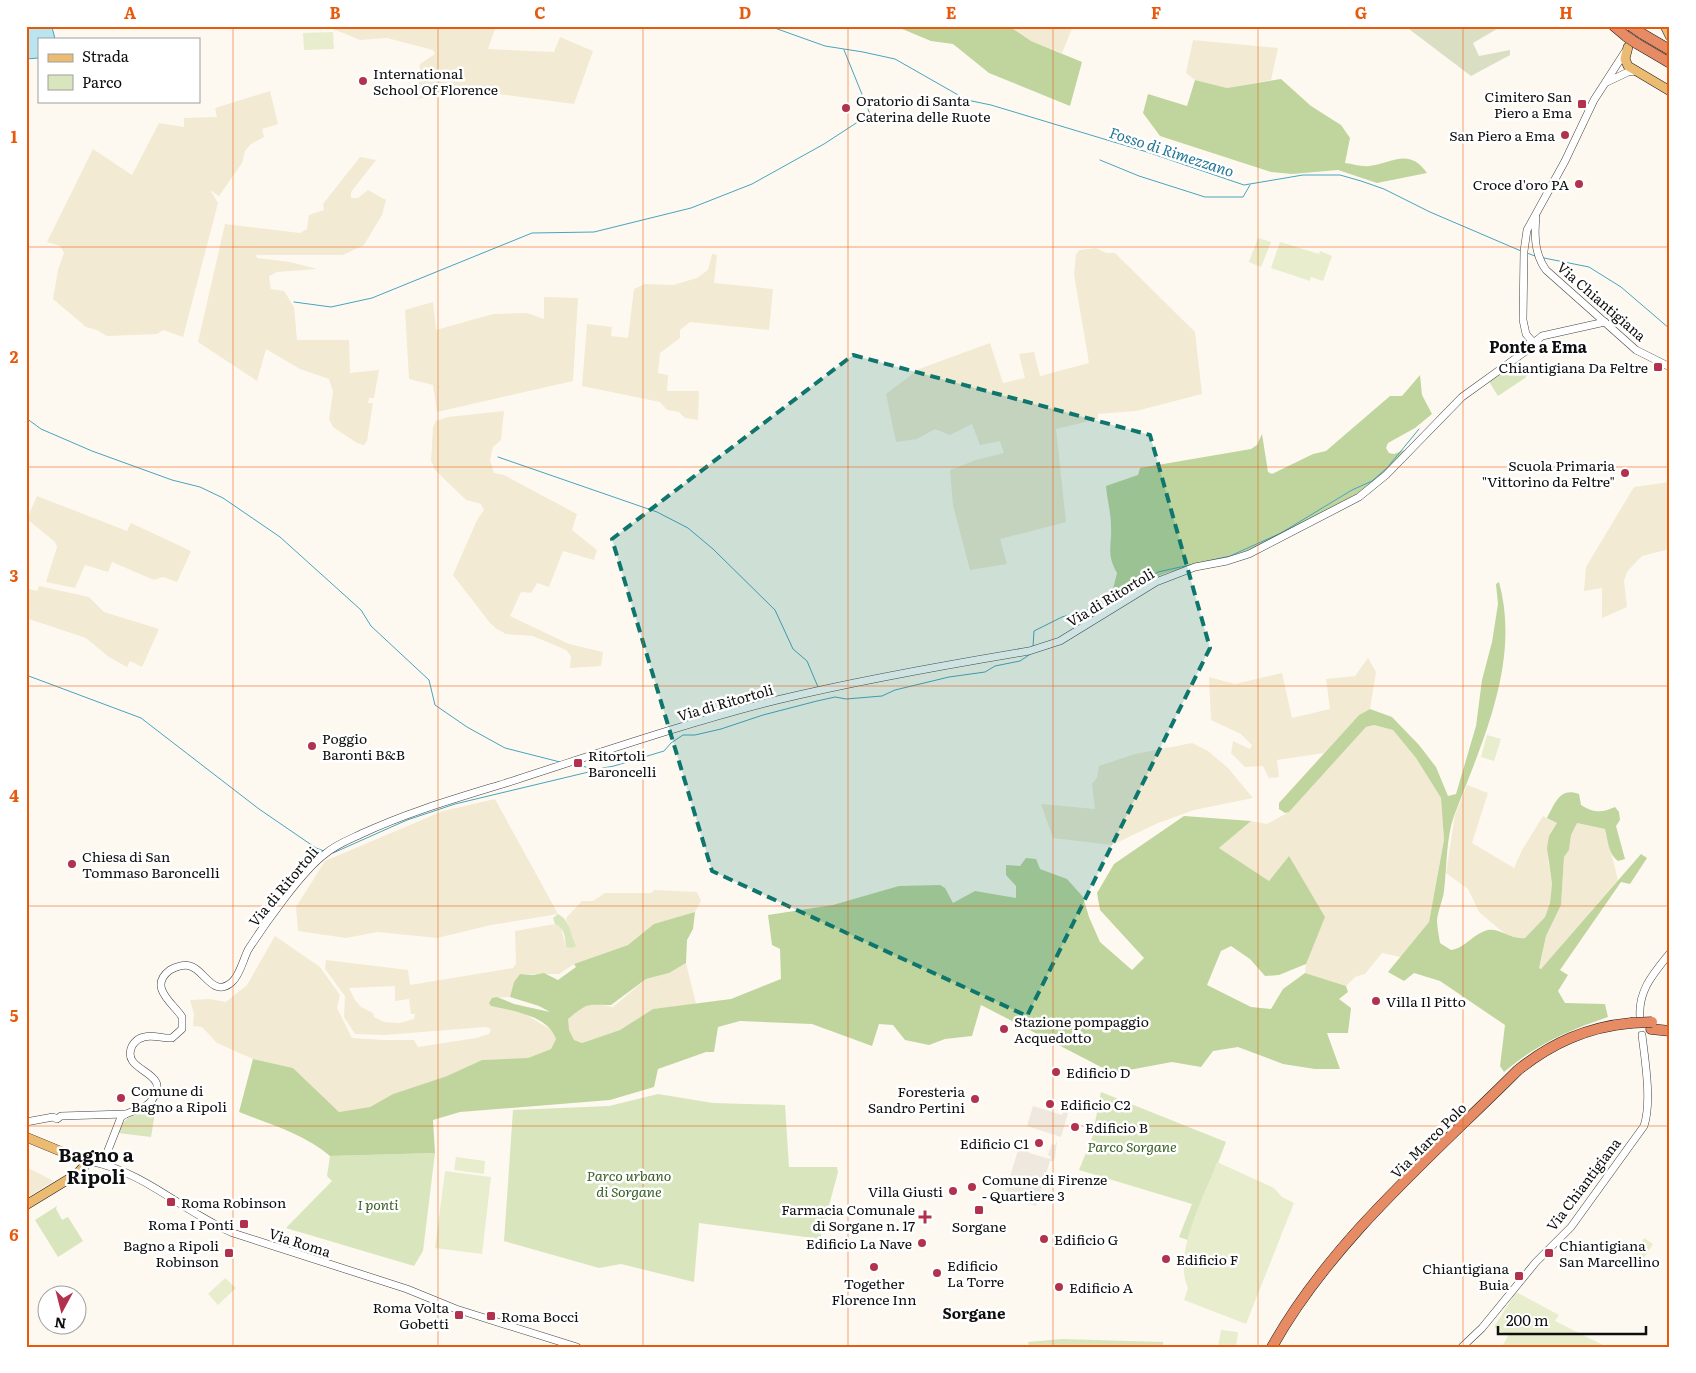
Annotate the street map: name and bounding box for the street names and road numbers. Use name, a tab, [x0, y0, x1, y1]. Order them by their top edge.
street label: Via Chiantigiana	[1553, 257, 1651, 346]
street label: Via di Ritortoli	[1063, 563, 1158, 631]
street label: Via di Ritortoli	[675, 679, 776, 725]
street label: Via di Ritortoli	[244, 841, 323, 930]
street label: Via Marco Polo	[1386, 1098, 1470, 1182]
street label: Via Chiantigiana	[1541, 1133, 1625, 1235]
street label: Via Roma	[266, 1223, 334, 1262]

